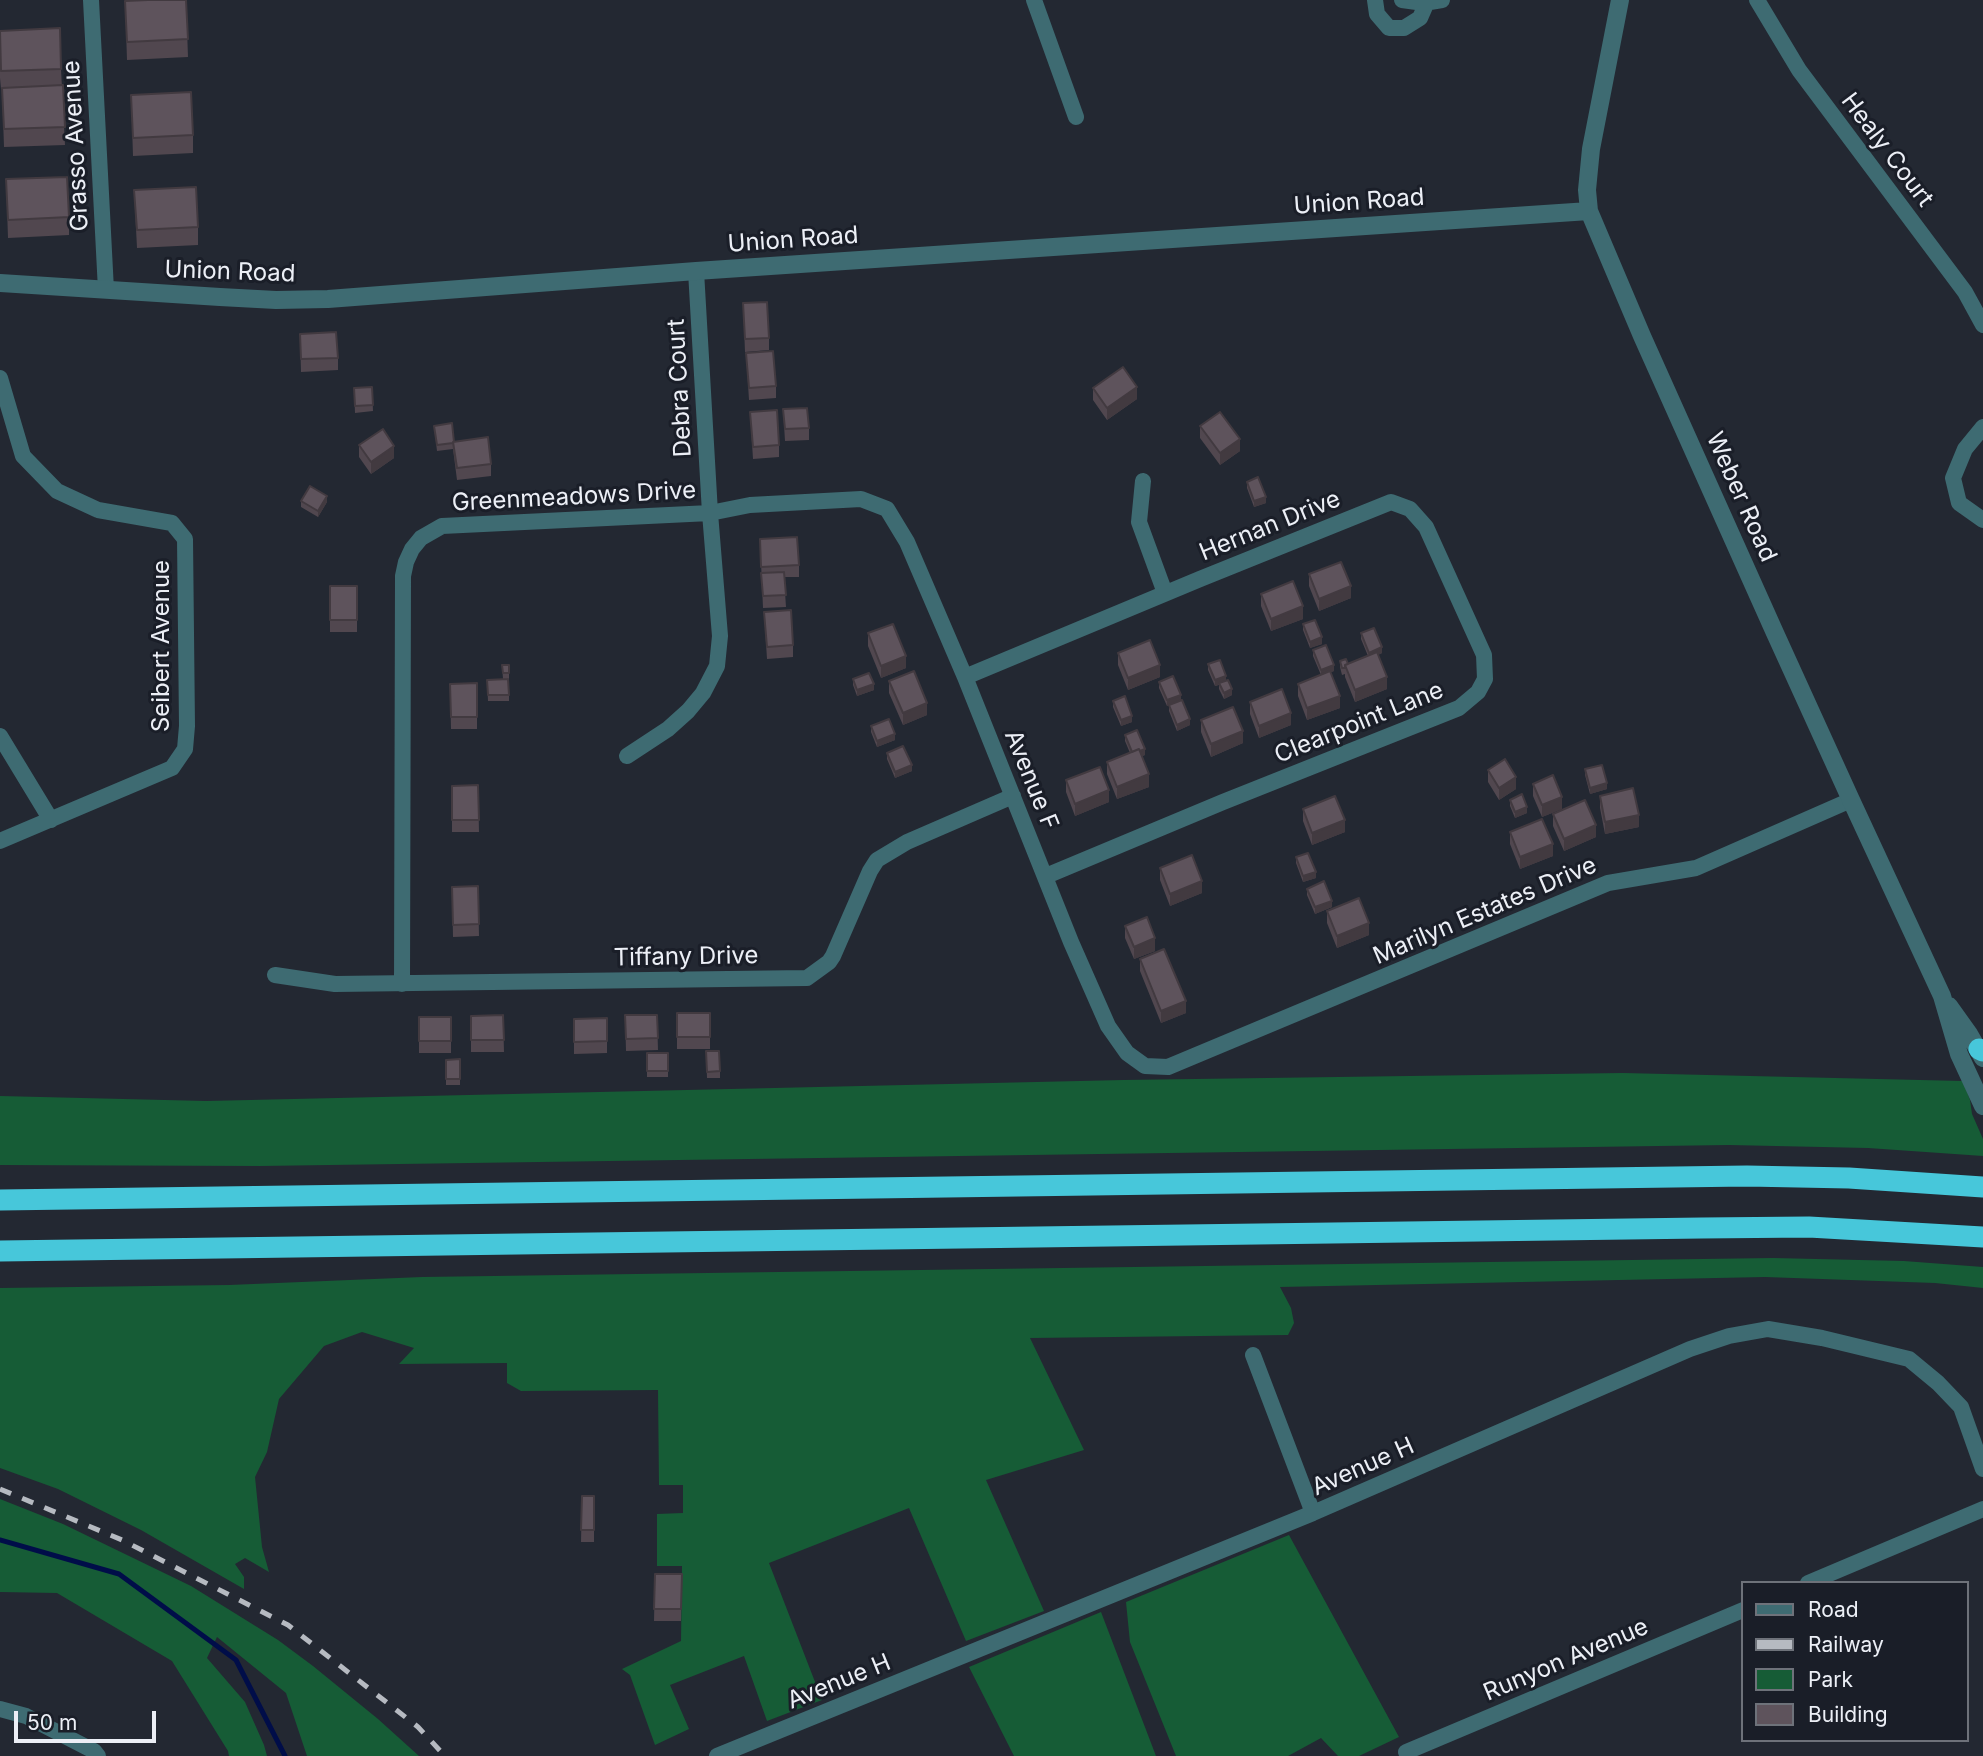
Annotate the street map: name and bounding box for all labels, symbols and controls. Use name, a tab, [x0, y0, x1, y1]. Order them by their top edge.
street label: Grasso Avenue	[57, 60, 95, 232]
street label: Healy Court	[1835, 87, 1939, 213]
street label: Union Road	[1293, 183, 1425, 221]
street label: Union Road	[727, 221, 859, 259]
street label: Union Road	[164, 255, 296, 289]
street label: Debra Court	[662, 318, 698, 458]
street label: Weber Road	[1700, 428, 1782, 566]
street label: Greenmeadows Drive	[451, 476, 697, 518]
street label: Hernan Drive	[1195, 485, 1345, 567]
street label: Seibert Avenue	[148, 560, 176, 732]
street label: Clearpoint Lane	[1270, 676, 1448, 770]
street label: Avenue F	[998, 726, 1064, 834]
street label: Marilyn Estates Drive	[1369, 851, 1601, 971]
street label: Tiffany Drive	[613, 941, 759, 973]
street label: Avenue H	[1307, 1432, 1419, 1502]
legend	[1742, 1581, 1969, 1742]
text: Road	[1808, 1597, 1859, 1622]
street label: Runyon Avenue	[1479, 1612, 1653, 1708]
text: Railway	[1808, 1632, 1884, 1657]
street label: Avenue H	[783, 1648, 895, 1716]
text: Park	[1808, 1667, 1853, 1692]
scale bar	[18, 1696, 159, 1740]
text: Building	[1808, 1702, 1888, 1727]
text: 50 m	[27, 1710, 77, 1735]

